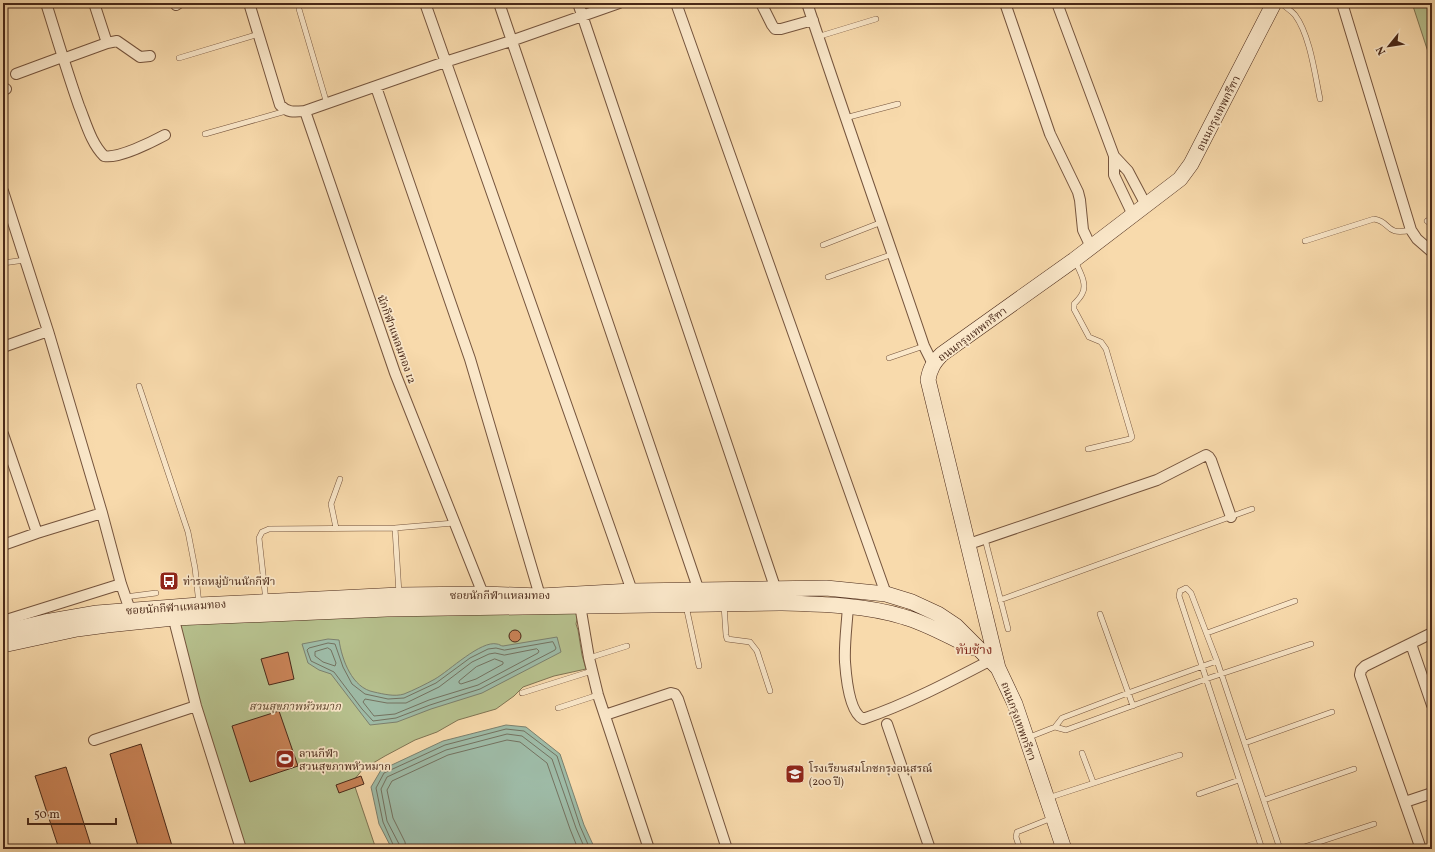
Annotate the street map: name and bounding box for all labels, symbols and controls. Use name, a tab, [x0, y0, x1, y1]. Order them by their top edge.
north arrow	[1369, 26, 1409, 66]
text: N	[1373, 43, 1390, 57]
street label: ถนนกรุงเทพกรีฑา	[1194, 73, 1245, 154]
street label: นักกีฬาแหลมทอง 12	[373, 293, 419, 386]
street label: ถนนกรุงเทพกรีฑา	[935, 304, 1010, 366]
bus stop icon: ท่ารถหมู่บ้านนักกีฬา	[158, 570, 180, 592]
place label: ท่ารถหมู่บ้านนักกีฬา	[183, 575, 275, 590]
street label: ซอยนักกีฬาแหลมทอง	[450, 589, 550, 604]
street label: ซอยนักกีฬาแหลมทอง	[125, 598, 227, 619]
district label: ทับช้าง	[955, 642, 993, 660]
street label: ถนนกรุงเทพกรีฑา	[996, 680, 1039, 763]
park label: สวนสุขภาพหัวหมาก	[249, 700, 341, 715]
place label: ลานกีฬา สวนสุขภาพหัวหมาก	[299, 747, 391, 775]
sports icon: ลานกีฬา สวนสุขภาพหัวหมาก	[274, 748, 296, 770]
place label: โรงเรียนสมโภชกรุงอนุสรณ์ (200 ปี)	[808, 761, 932, 790]
school or university icon: โรงเรียนสมโภชกรุงอนุสรณ์ (200 ปี)	[784, 763, 806, 785]
scale bar	[28, 800, 116, 826]
text: 50 m	[34, 807, 60, 823]

